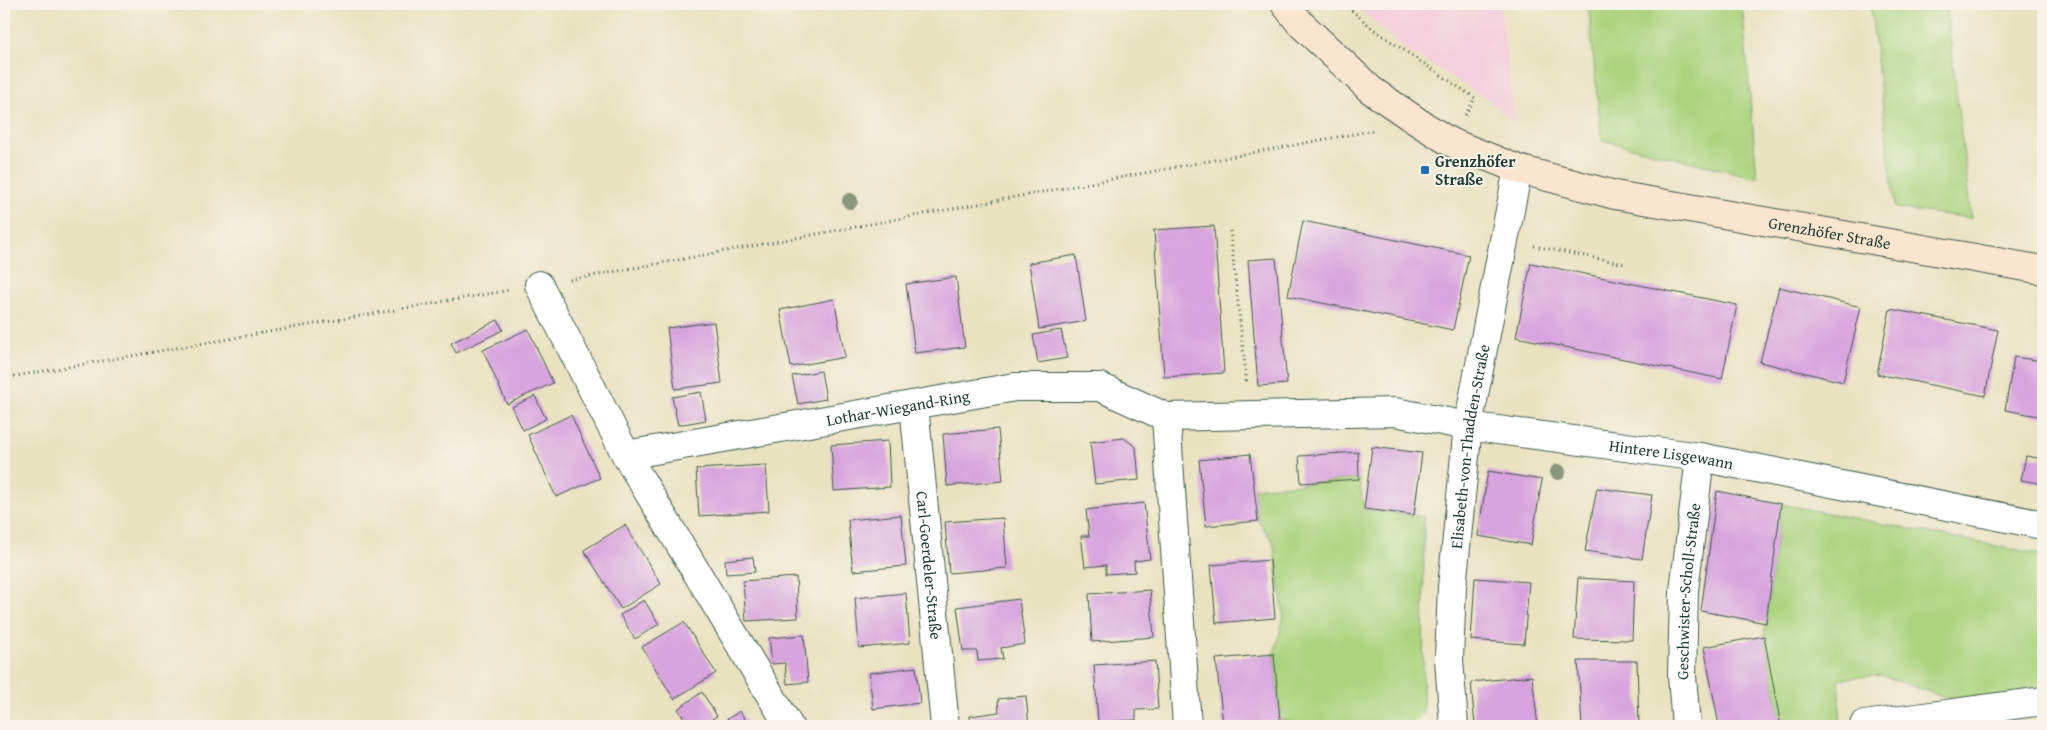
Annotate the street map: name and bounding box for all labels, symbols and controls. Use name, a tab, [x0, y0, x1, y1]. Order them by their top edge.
place label: Grenzhöfer Straße	[1435, 149, 1516, 191]
marker: Grenzhöfer Straße	[1419, 164, 1431, 176]
street label: Grenzhöfer Straße	[1767, 210, 1893, 255]
street label: Elisabeth-von-Thadden-Straße	[1444, 342, 1496, 550]
street label: Lothar-Wiegand-Ring	[824, 383, 971, 432]
street label: Hintere Lisgewann	[1608, 433, 1736, 475]
street label: Carl-Goerdeler-Straße	[910, 490, 949, 641]
street label: Geschwister-Scholl-Straße	[1670, 502, 1706, 680]

